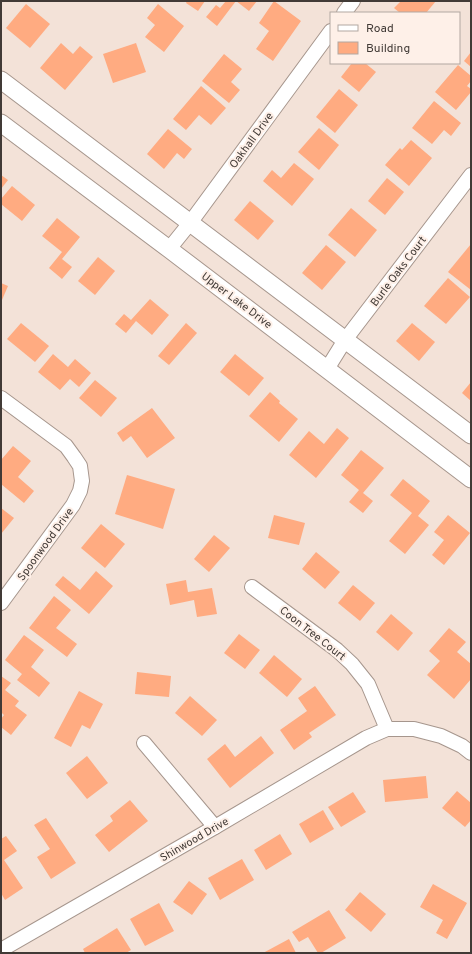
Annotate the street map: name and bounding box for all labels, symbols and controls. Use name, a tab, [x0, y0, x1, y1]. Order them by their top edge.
legend	[330, 12, 460, 64]
text: Road	[366, 21, 394, 37]
text: Building	[366, 41, 410, 57]
street label: Oakhall Drive	[227, 110, 277, 171]
street label: Burle Oaks Court	[368, 234, 430, 309]
street label: Upper Lake Drive	[198, 270, 275, 332]
street label: Spoonwood Drive	[15, 505, 77, 584]
street label: Coon Tree Court	[276, 604, 348, 664]
street label: Shinwood Drive	[158, 815, 231, 865]

